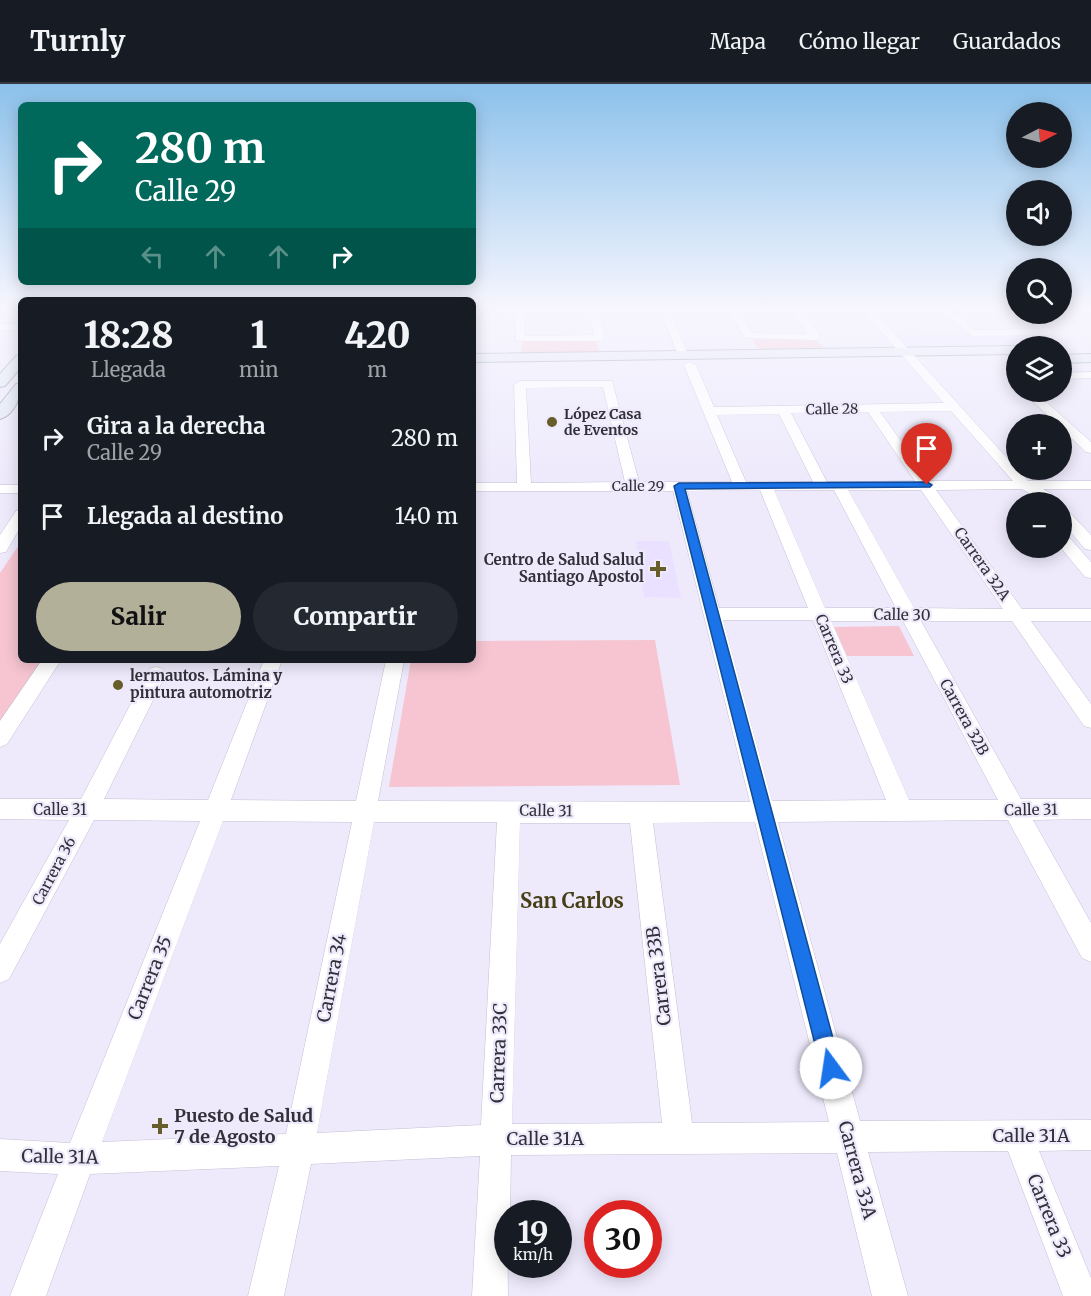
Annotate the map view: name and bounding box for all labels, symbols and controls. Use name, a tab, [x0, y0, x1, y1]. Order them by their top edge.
text: Turnly	[30, 23, 125, 59]
text: Mapa	[710, 28, 766, 55]
text: Cómo llegar	[799, 28, 920, 55]
text: Guardados	[953, 28, 1061, 55]
north arrow	[1006, 102, 1072, 168]
map controls	[1006, 102, 1072, 558]
text: 280 m	[135, 122, 265, 174]
icon: right	[36, 126, 114, 204]
text: Calle 29	[135, 174, 236, 208]
button: sound	[1006, 180, 1072, 246]
icon: left	[136, 240, 169, 273]
icon: ahead	[199, 240, 232, 273]
icon: ahead	[262, 240, 295, 273]
icon: right	[325, 240, 358, 273]
button: search	[1006, 258, 1072, 324]
text: 18:28	[83, 313, 174, 358]
text: 1	[250, 313, 267, 358]
text: 420	[344, 313, 411, 358]
button: layers	[1006, 336, 1072, 402]
text: Llegada	[91, 357, 166, 382]
text: min	[239, 357, 279, 382]
text: m	[367, 357, 387, 382]
street label: Calle 28	[806, 400, 858, 418]
place label: López Casa de Eventos	[564, 405, 642, 439]
text: Gira a la derecha	[87, 412, 265, 440]
button: +	[1006, 414, 1072, 480]
marker: López Casa de Eventos	[545, 415, 559, 429]
icon: right	[36, 422, 69, 455]
pin	[901, 423, 952, 485]
text: 280 m	[391, 424, 458, 452]
icon: arrive	[910, 432, 943, 465]
text: Calle 29	[87, 440, 162, 465]
street label: Calle 29	[612, 477, 664, 495]
button: −	[1006, 492, 1072, 558]
icon: arrive	[36, 500, 69, 533]
text: Llegada al destino	[87, 502, 283, 530]
text: 140 m	[395, 502, 458, 530]
street label: Carrera 32A	[950, 524, 1015, 604]
place label: Centro de Salud Salud Santiago Apostol	[484, 550, 644, 586]
marker: Centro de Salud Salud Santiago Apostol	[649, 560, 667, 578]
button: Salir	[36, 582, 241, 651]
button: Compartir	[253, 582, 458, 651]
street label: Calle 30	[873, 605, 931, 624]
street label: Carrera 33	[811, 611, 858, 686]
place label: lermautos. Lámina y pintura automotriz	[130, 666, 282, 702]
street label: Carrera 32B	[936, 675, 993, 758]
marker: lermautos. Lámina y pintura automotriz	[111, 678, 125, 692]
street label: Calle 31	[33, 800, 87, 819]
street label: Calle 31	[1004, 800, 1058, 819]
street label: Calle 31	[519, 801, 573, 820]
street label: Carrera 36	[28, 833, 79, 908]
district label: San Carlos	[520, 888, 624, 913]
street label: Carrera 33B	[641, 925, 676, 1027]
street label: Carrera 34	[312, 932, 351, 1024]
street label: Carrera 35	[122, 933, 177, 1023]
street label: Carrera 33C	[485, 1002, 512, 1103]
position arrow	[799, 1036, 863, 1100]
place label: Puesto de Salud 7 de Agosto	[174, 1104, 313, 1148]
marker: Puesto de Salud 7 de Agosto	[151, 1117, 169, 1135]
street label: Carrera 33A	[833, 1118, 882, 1222]
street label: Calle 31A	[992, 1124, 1070, 1147]
street label: Calle 31A	[506, 1127, 584, 1150]
street label: Calle 31A	[21, 1144, 99, 1169]
street label: Carrera 33	[1022, 1171, 1077, 1261]
speed limit sign: 30	[584, 1200, 662, 1278]
text: 19	[517, 1213, 549, 1251]
text: km/h	[513, 1245, 553, 1264]

